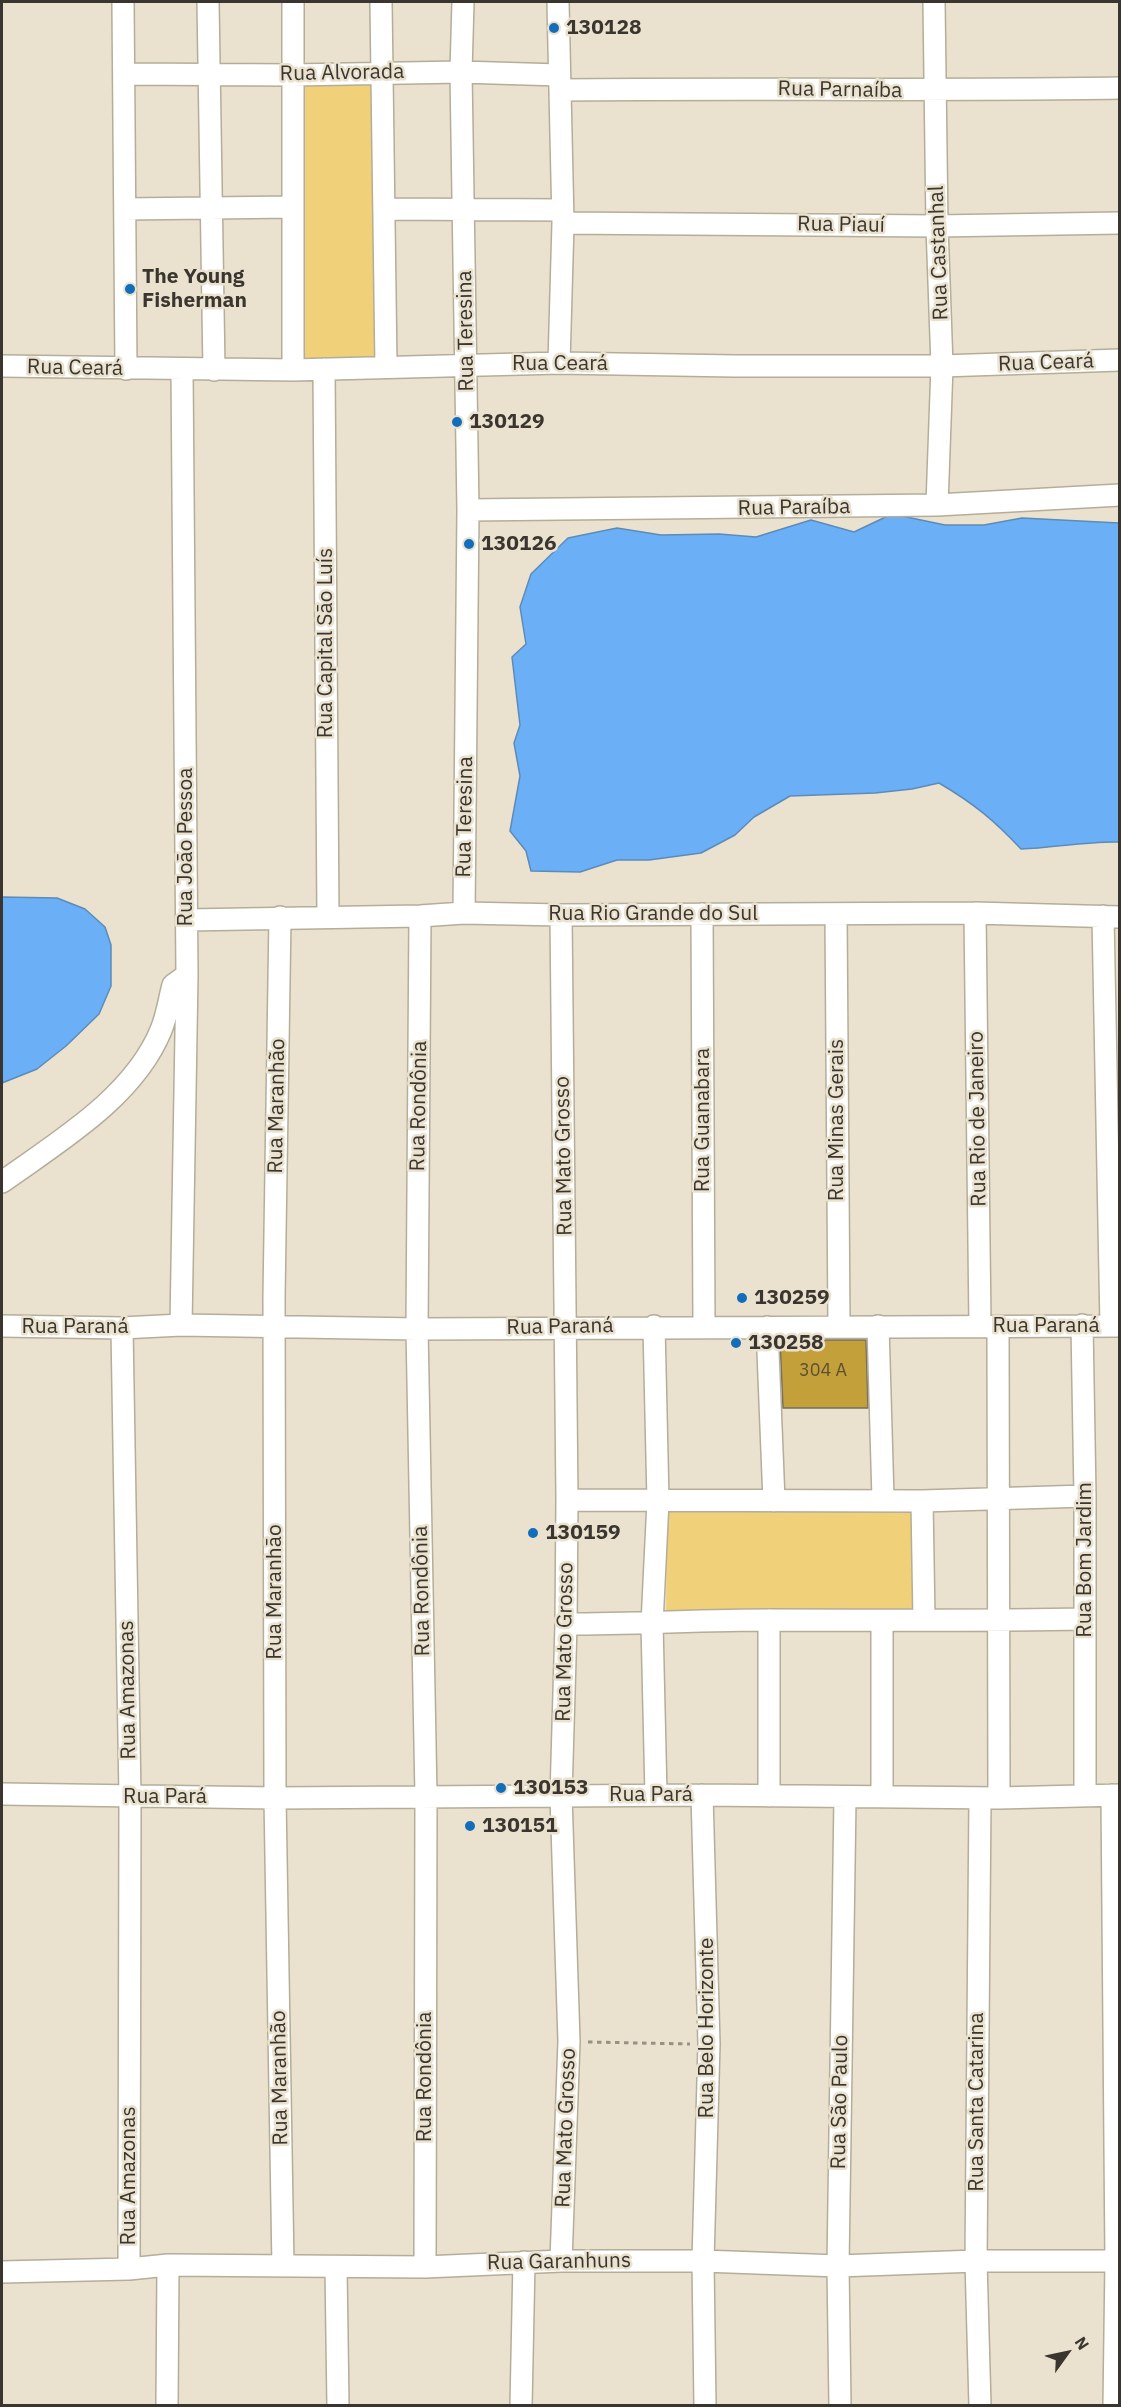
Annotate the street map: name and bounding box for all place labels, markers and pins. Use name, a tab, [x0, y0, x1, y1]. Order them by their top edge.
place label: 130128	[566, 15, 642, 41]
marker: 130128	[547, 21, 561, 35]
place label: The Young Fisherman	[142, 264, 247, 314]
marker: The Young Fisherman	[123, 282, 137, 296]
place label: 130129	[469, 409, 545, 435]
marker: 130129	[450, 415, 464, 429]
place label: 130126	[481, 531, 557, 557]
marker: 130126	[462, 537, 476, 551]
place label: 130259	[754, 1285, 830, 1311]
marker: 130259	[735, 1291, 749, 1305]
place label: 130258	[748, 1330, 824, 1356]
marker: 130258	[729, 1336, 743, 1350]
place label: 130159	[545, 1520, 621, 1546]
marker: 130159	[526, 1526, 540, 1540]
place label: 130153	[513, 1775, 589, 1801]
marker: 130153	[494, 1781, 508, 1795]
place label: 130151	[482, 1813, 558, 1839]
marker: 130151	[463, 1819, 477, 1833]

